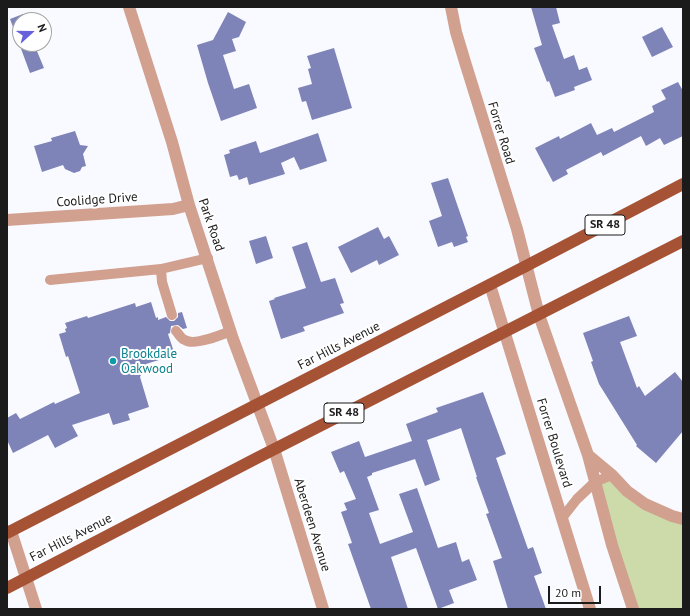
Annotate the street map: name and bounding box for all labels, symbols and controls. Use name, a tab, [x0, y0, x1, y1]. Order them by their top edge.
north arrow	[12, 12, 52, 52]
text: N	[34, 22, 50, 34]
street label: Forrer Road	[484, 100, 518, 166]
street label: Coolidge Drive	[56, 189, 138, 211]
street label: Park Road	[195, 197, 227, 253]
road number: SR 48	[585, 215, 625, 235]
street label: Far Hills Avenue	[295, 319, 383, 373]
place label: Brookdale Oakwood	[121, 346, 177, 377]
marker: Brookdale Oakwood	[108, 356, 118, 366]
street label: Forrer Boulevard	[533, 396, 575, 490]
road number: SR 48	[324, 403, 364, 423]
street label: Aberdeen Avenue	[290, 476, 334, 574]
street label: Far Hills Avenue	[27, 511, 115, 565]
scale bar	[550, 578, 603, 604]
text: 20 m	[555, 585, 581, 600]

